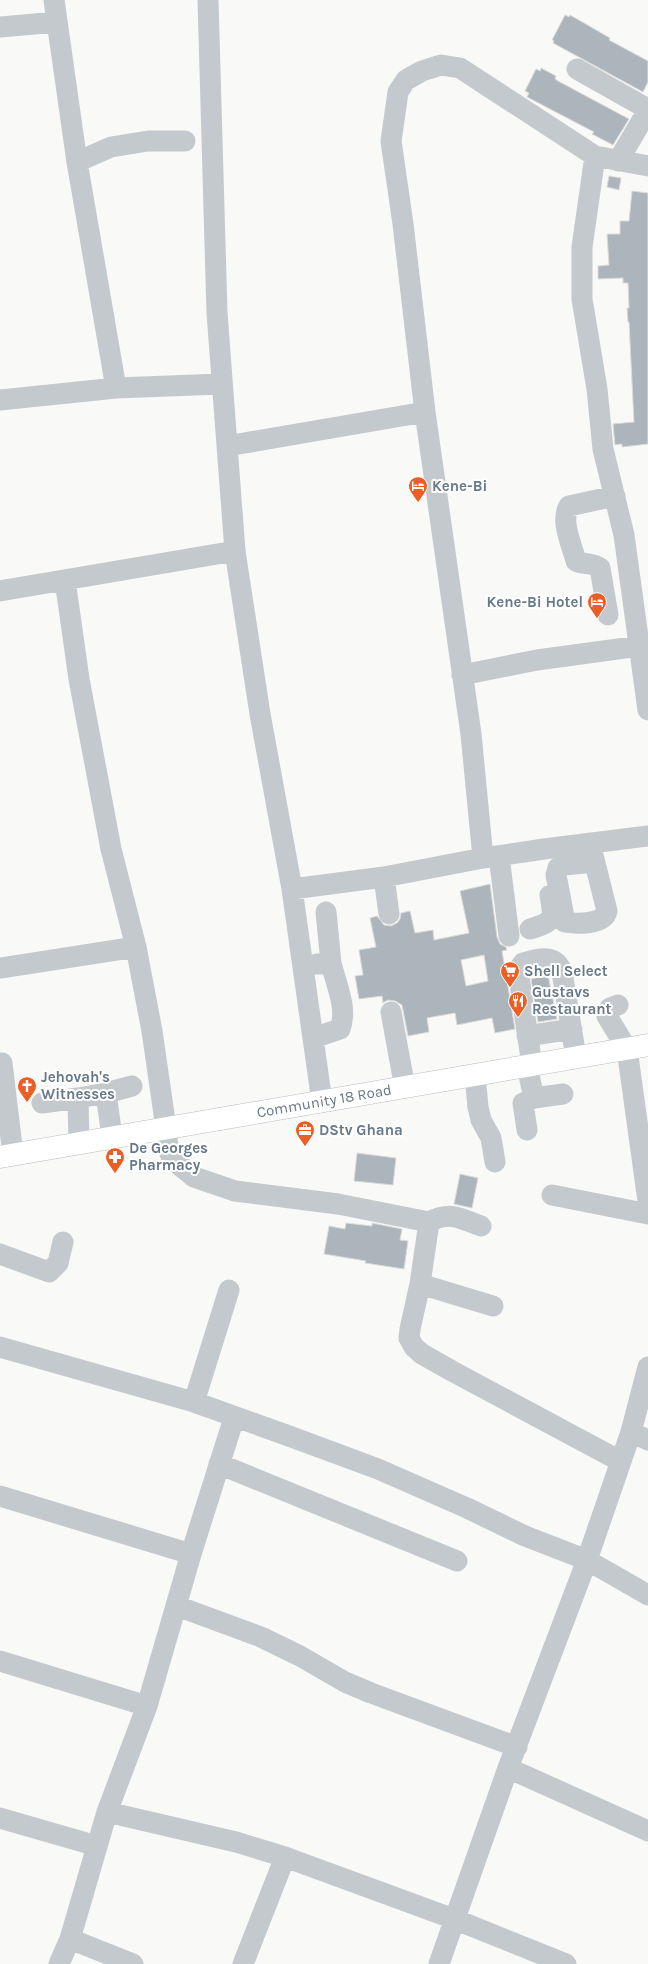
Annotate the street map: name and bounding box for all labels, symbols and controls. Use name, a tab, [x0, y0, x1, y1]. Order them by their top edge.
hotel icon: Kene-Bi	[407, 475, 429, 503]
place label: Kene-Bi	[432, 477, 487, 495]
hotel icon: Kene-Bi Hotel	[586, 591, 608, 619]
place label: Kene-Bi Hotel	[486, 593, 583, 611]
supermarket icon: Shell Select	[499, 960, 521, 988]
place label: Shell Select	[524, 962, 608, 980]
place label: Gustavs Restaurant	[532, 983, 612, 1018]
restaurant icon: Gustavs Restaurant	[507, 990, 529, 1018]
place label: Jehovah's Witnesses	[41, 1068, 115, 1103]
church icon: Jehovah's Witnesses	[16, 1075, 38, 1103]
street label: Community 18 Road	[255, 1080, 393, 1121]
office icon: DStv Ghana	[294, 1119, 316, 1147]
place label: DStv Ghana	[319, 1121, 403, 1139]
place label: De Georges Pharmacy	[129, 1139, 208, 1174]
pharmacy icon: De Georges Pharmacy	[104, 1146, 126, 1174]

